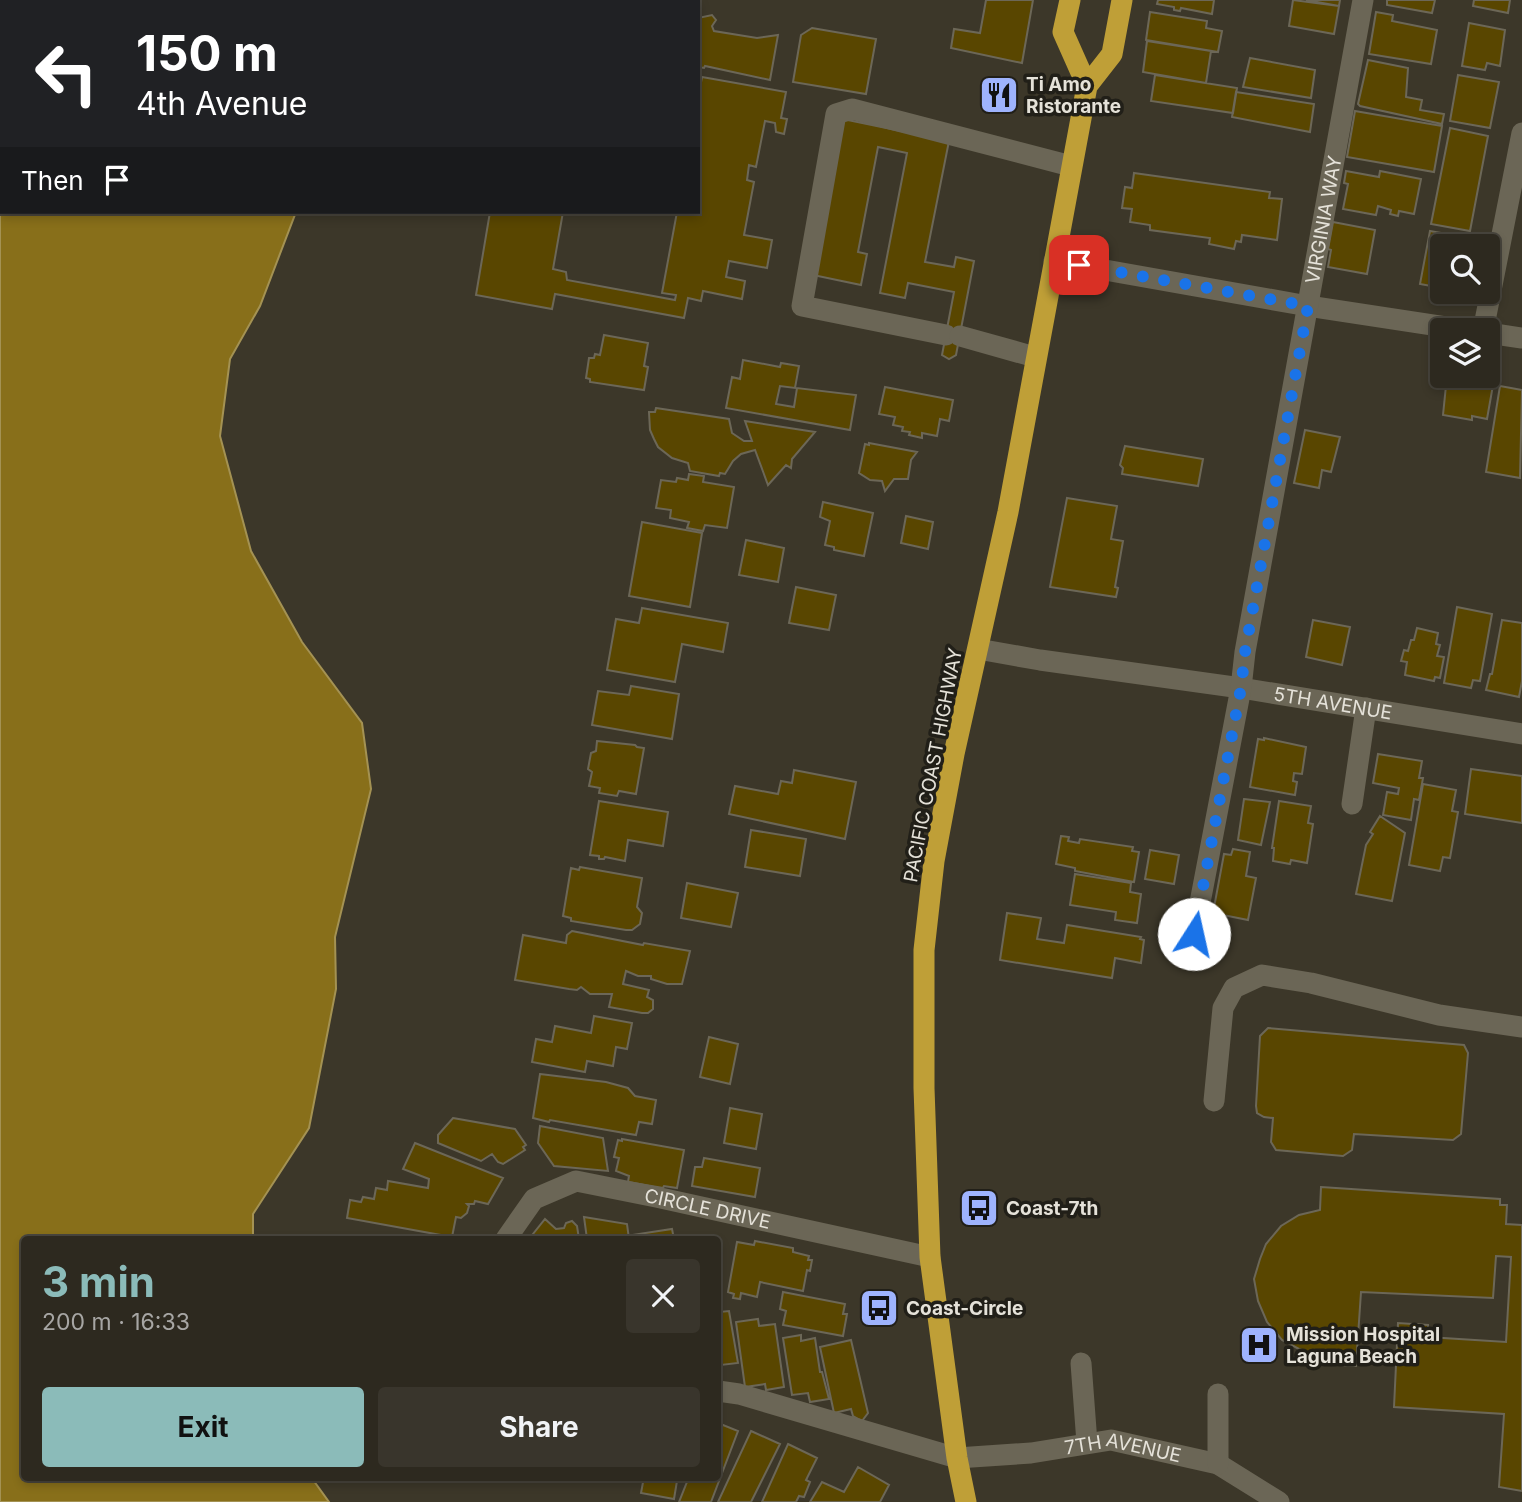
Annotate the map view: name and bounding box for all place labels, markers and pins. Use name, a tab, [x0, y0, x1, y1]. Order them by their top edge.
place label: Ti Amo Ristorante	[1026, 73, 1121, 118]
restaurant icon: Ti Amo Ristorante	[978, 74, 1020, 116]
pin	[1049, 235, 1109, 295]
bus stop icon: Coast-7th	[958, 1187, 1000, 1229]
place label: Coast-7th	[1006, 1197, 1098, 1220]
bus stop icon: Coast-Circle	[858, 1287, 900, 1329]
place label: Coast-Circle	[906, 1297, 1023, 1320]
place label: Mission Hospital Laguna Beach	[1286, 1323, 1440, 1368]
hospital icon: Mission Hospital Laguna Beach	[1238, 1324, 1280, 1366]

